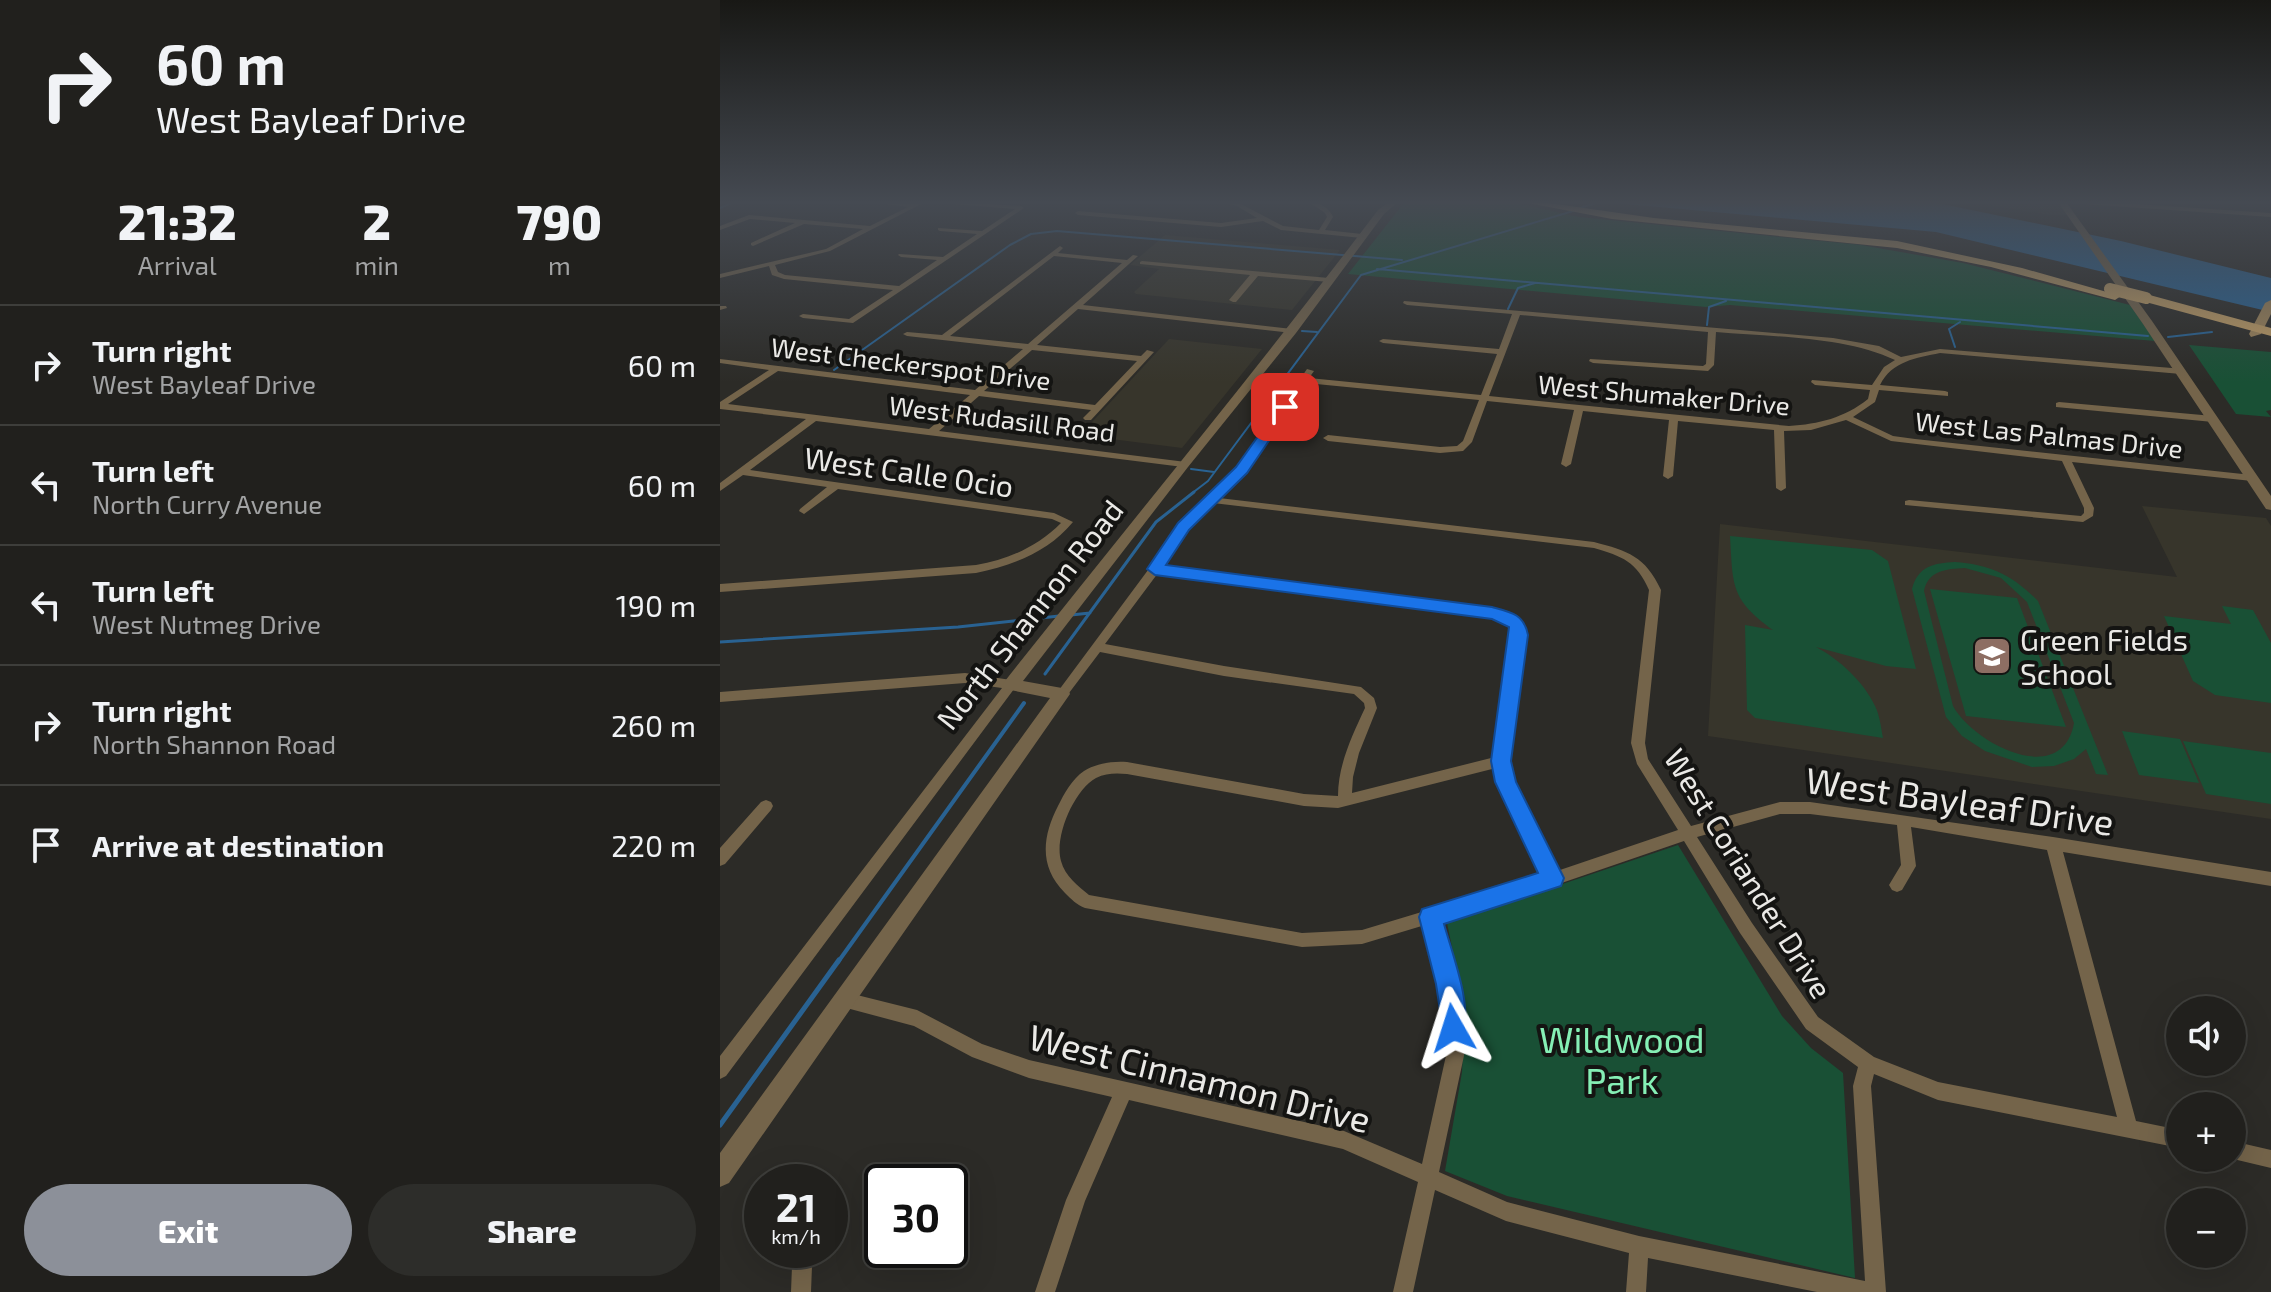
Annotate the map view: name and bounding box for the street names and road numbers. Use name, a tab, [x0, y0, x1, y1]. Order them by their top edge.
street label: West Checkerspot Drive	[769, 330, 1053, 396]
street label: West Shumaker Drive	[1537, 368, 1791, 420]
street label: West Rudasill Road	[887, 389, 1117, 447]
street label: West Las Palmas Drive	[1914, 405, 2184, 463]
street label: West Calle Ocio	[802, 439, 1016, 503]
street label: North Shannon Road	[928, 492, 1130, 736]
street label: West Coriander Drive	[1658, 742, 1840, 1004]
street label: West Bayleaf Drive	[1803, 757, 2117, 843]
street label: West Cinnamon Drive	[1025, 1014, 1375, 1140]

